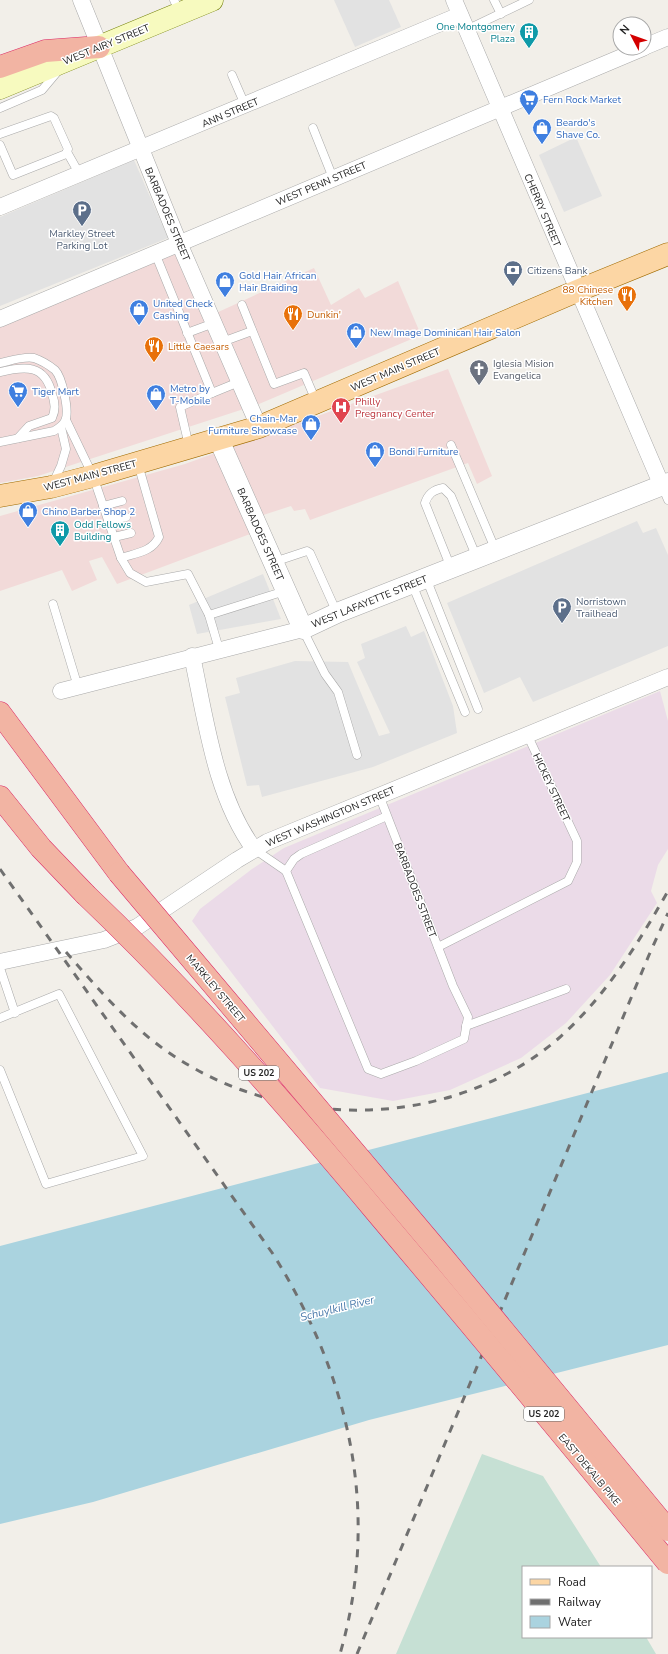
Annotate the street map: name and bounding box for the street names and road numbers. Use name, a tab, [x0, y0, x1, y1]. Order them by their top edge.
street label: WEST AIRY STREET	[61, 21, 152, 69]
street label: ANN STREET	[200, 95, 261, 131]
street label: WEST PENN STREET	[274, 159, 369, 209]
street label: BARBADOES STREET	[141, 165, 193, 263]
street label: CHERRY STREET	[520, 172, 564, 249]
street label: WEST MAIN STREET	[348, 345, 442, 395]
street label: WEST MAIN STREET	[42, 457, 138, 495]
street label: BARBADOES STREET	[233, 486, 287, 583]
street label: WEST LAFAYETTE STREET	[309, 572, 429, 632]
street label: HICKEY STREET	[529, 751, 573, 824]
street label: WEST WASHINGTON STREET	[264, 783, 397, 851]
street label: BARBADOES STREET	[391, 841, 440, 940]
street label: MARKLEY STREET	[183, 952, 248, 1026]
road number: US 202	[239, 1066, 279, 1080]
road number: US 202	[524, 1407, 564, 1421]
street label: EAST DEKALB PIKE	[555, 1431, 624, 1509]

